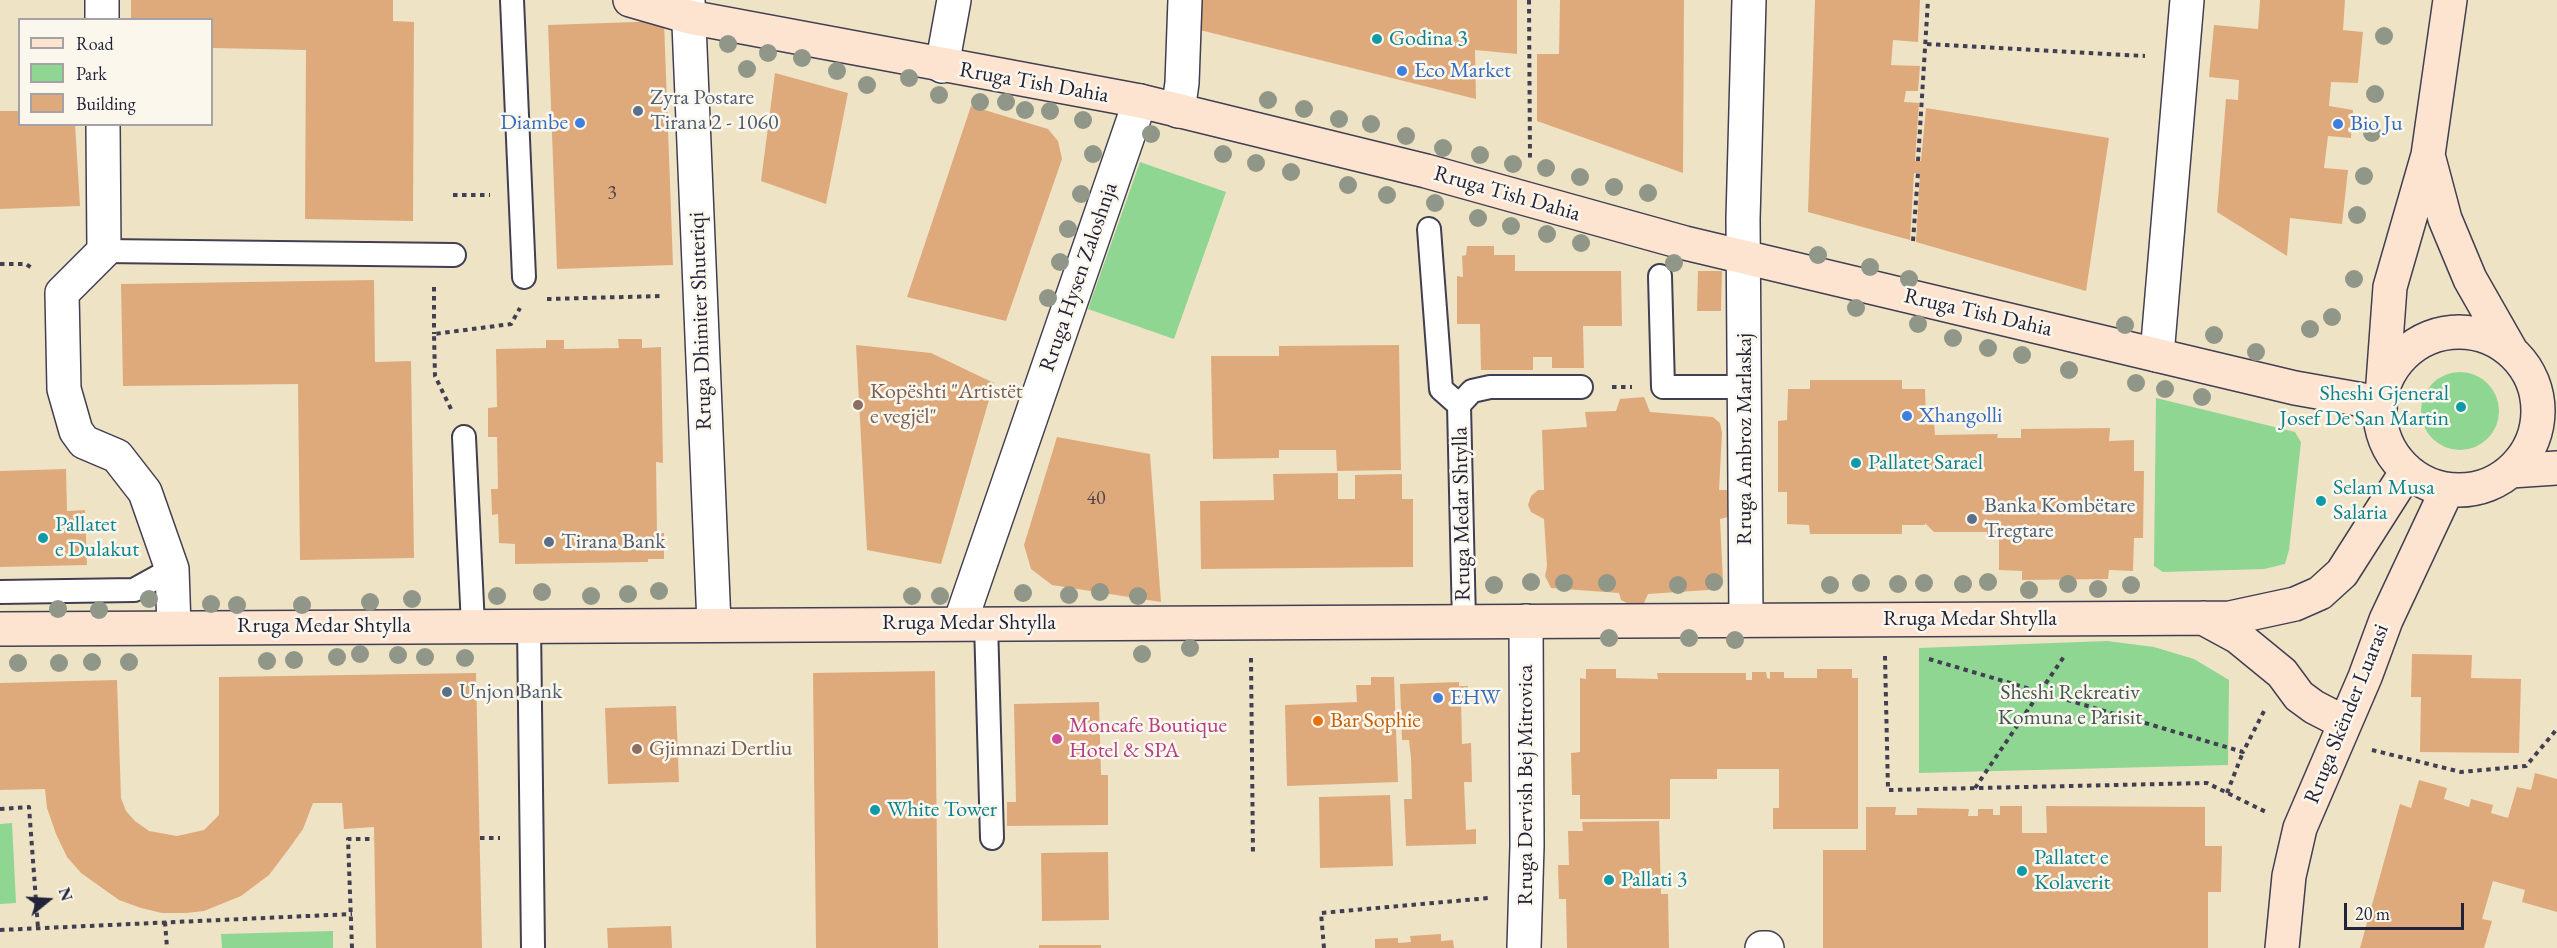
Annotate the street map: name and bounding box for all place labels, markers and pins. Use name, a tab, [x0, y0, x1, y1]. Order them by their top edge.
place label: Godina 3	[1389, 26, 1468, 52]
marker: Godina 3	[1370, 32, 1384, 46]
place label: Eco Market	[1414, 58, 1511, 84]
marker: Eco Market	[1395, 64, 1409, 78]
place label: Zyra Postare Tirana 2 - 1060	[650, 85, 779, 136]
marker: Zyra Postare Tirana 2 - 1060	[631, 104, 645, 118]
place label: Diambe	[500, 110, 568, 136]
place label: Bio Ju	[2350, 111, 2403, 137]
marker: Diambe	[573, 116, 587, 130]
marker: Bio Ju	[2331, 117, 2345, 131]
place label: Kopështi "Artistët e vegjël"	[870, 379, 1023, 430]
place label: Sheshi Gjeneral Josef De San Martin	[2280, 381, 2449, 433]
marker: Kopështi "Artistët e vegjël"	[851, 398, 865, 412]
marker: Sheshi Gjeneral Josef De San Martin	[2454, 400, 2468, 414]
place label: Xhangolli	[1919, 403, 2002, 429]
marker: Xhangolli	[1900, 409, 1914, 423]
place label: Pallatet Sarael	[1868, 450, 1983, 476]
marker: Pallatet Sarael	[1849, 456, 1863, 470]
place label: Selam Musa Salaria	[2333, 475, 2435, 526]
place label: Banka Kombëtare Tregtare	[1984, 493, 2135, 544]
marker: Selam Musa Salaria	[2314, 494, 2328, 508]
place label: Pallatet e Dulakut	[55, 512, 139, 564]
marker: Banka Kombëtare Tregtare	[1965, 512, 1979, 526]
place label: Tirana Bank	[561, 529, 666, 555]
marker: Pallatet e Dulakut	[36, 531, 50, 545]
marker: Tirana Bank	[542, 535, 556, 549]
place label: Unjon Bank	[459, 679, 562, 705]
marker: Unjon Bank	[440, 685, 454, 699]
place label: EHW	[1450, 685, 1500, 711]
marker: EHW	[1431, 691, 1445, 705]
place label: Bar Sophie	[1330, 708, 1421, 734]
place label: Moncafe Boutique Hotel & SPA	[1069, 713, 1227, 764]
marker: Bar Sophie	[1311, 714, 1325, 728]
marker: Moncafe Boutique Hotel & SPA	[1050, 732, 1064, 746]
place label: Gjimnazi Dertliu	[649, 736, 792, 762]
marker: Gjimnazi Dertliu	[630, 742, 644, 756]
place label: White Tower	[887, 797, 997, 823]
marker: White Tower	[868, 803, 882, 817]
place label: Pallatet e Kolaverit	[2034, 845, 2110, 896]
marker: Pallatet e Kolaverit	[2015, 864, 2029, 878]
place label: Pallati 3	[1621, 867, 1687, 893]
marker: Pallati 3	[1602, 873, 1616, 887]

